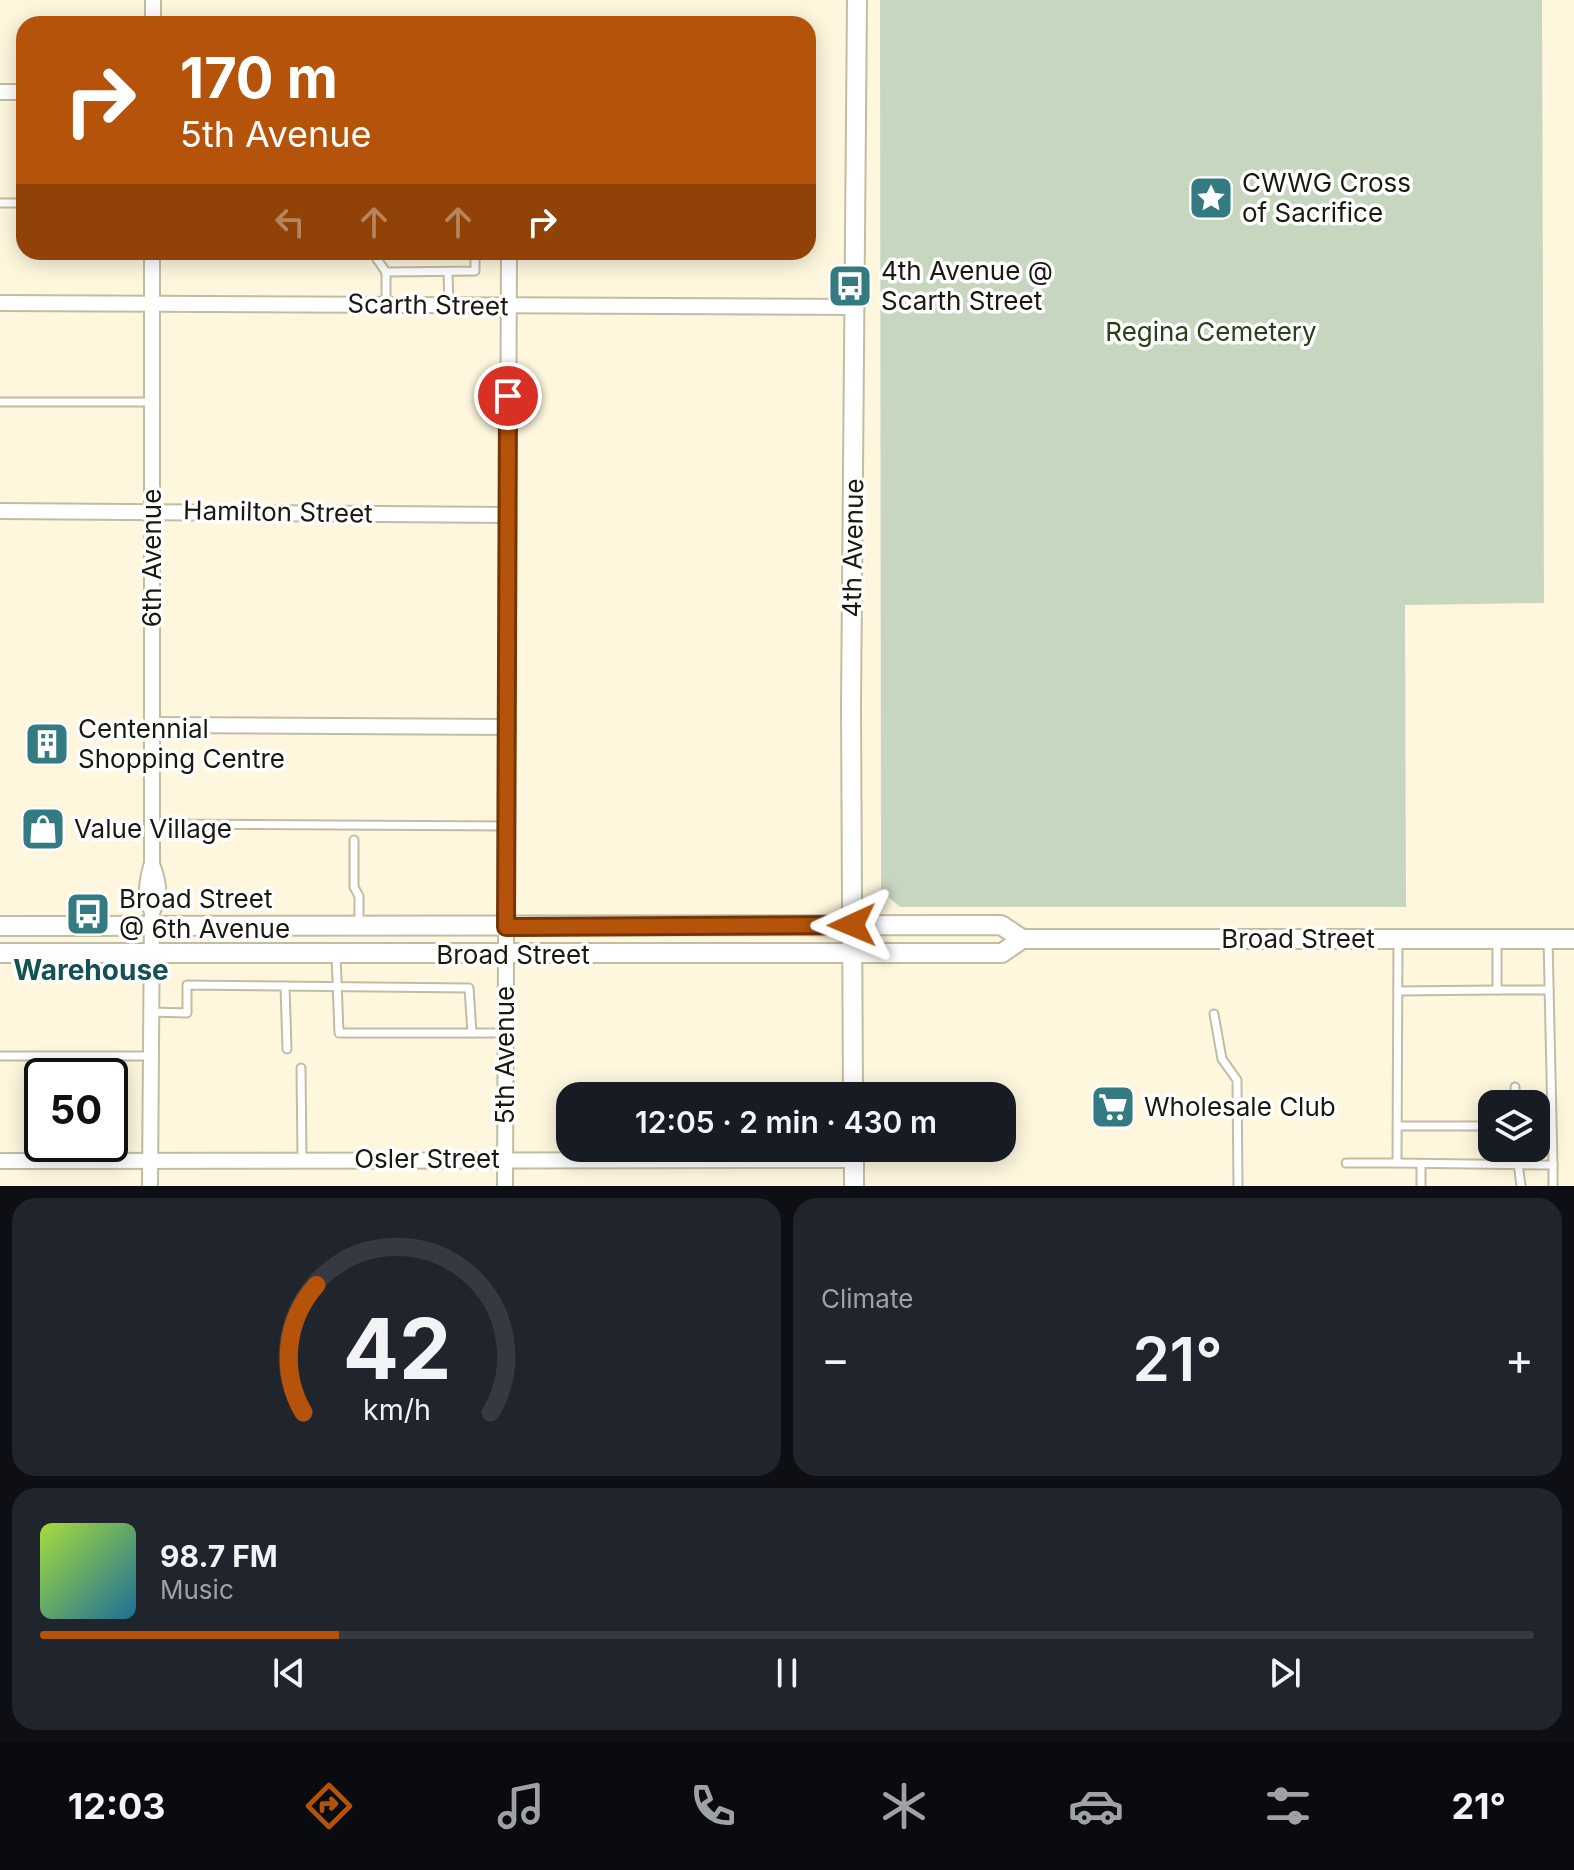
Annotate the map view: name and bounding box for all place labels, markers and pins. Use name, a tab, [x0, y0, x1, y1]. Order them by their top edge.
place label: CWWG Cross of Sacrifice	[1242, 167, 1411, 228]
place icon: CWWG Cross of Sacrifice	[1187, 174, 1235, 222]
place label: 4th Avenue @ Scarth Street	[881, 255, 1053, 316]
bus stop icon: 4th Avenue @ Scarth Street	[826, 262, 874, 310]
pin	[474, 362, 542, 430]
place label: Centennial Shopping Centre	[78, 713, 285, 774]
building icon: Centennial Shopping Centre	[23, 720, 71, 768]
shop icon: Value Village	[19, 805, 67, 853]
place label: Value Village	[74, 813, 232, 844]
place label: Broad Street @ 6th Avenue	[119, 883, 290, 944]
bus stop icon: Broad Street @ 6th Avenue	[64, 890, 112, 938]
supermarket icon: Wholesale Club	[1089, 1083, 1137, 1131]
place label: Wholesale Club	[1144, 1091, 1336, 1122]

